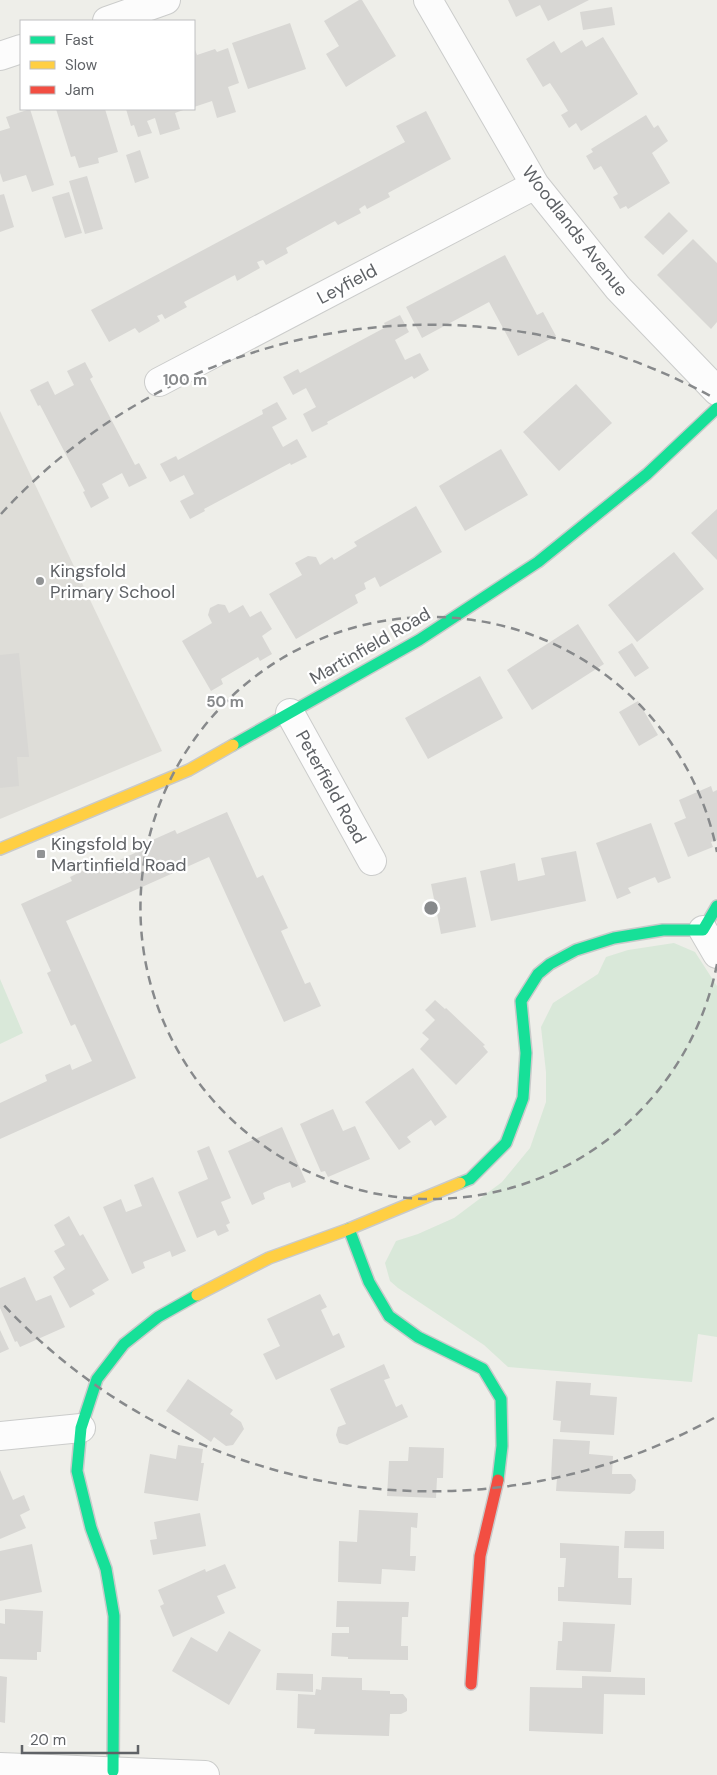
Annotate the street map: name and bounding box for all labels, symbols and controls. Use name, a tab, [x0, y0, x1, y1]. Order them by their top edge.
legend	[20, 20, 195, 110]
text: Fast	[65, 30, 94, 50]
text: Slow	[65, 55, 98, 75]
text: Jam	[65, 80, 94, 100]
street label: Woodlands Avenue	[516, 161, 634, 301]
street label: Leyfield	[313, 258, 381, 310]
text: 100 m	[163, 370, 207, 390]
place label: Kingsfold Primary School	[50, 559, 175, 604]
marker: Kingsfold Primary School	[34, 575, 46, 587]
street label: Martinfield Road	[305, 602, 435, 690]
text: 50 m	[206, 692, 244, 712]
street label: Peterfield Road	[290, 726, 372, 848]
place label: Kingsfold by Martinfield Road	[51, 832, 187, 877]
marker: Kingsfold by Martinfield Road	[35, 848, 47, 860]
centre of rings	[422, 899, 440, 917]
scale bar	[22, 1722, 139, 1754]
text: 20 m	[30, 1730, 66, 1750]

